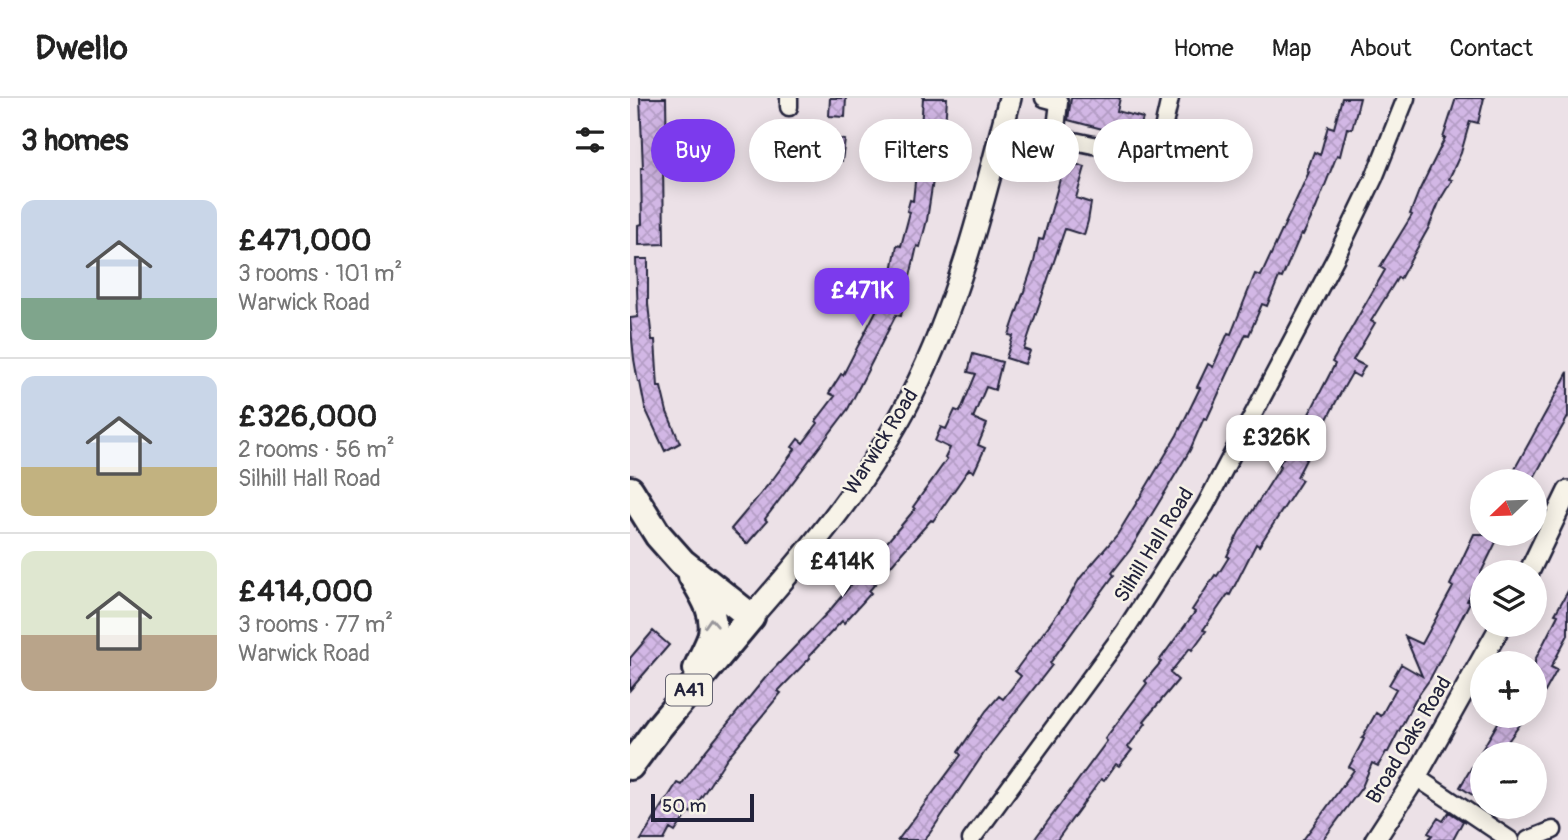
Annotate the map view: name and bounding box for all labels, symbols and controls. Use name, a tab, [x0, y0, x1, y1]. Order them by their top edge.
text: Dwello	[35, 28, 128, 69]
text: Home	[1173, 34, 1234, 63]
text: Map	[1272, 34, 1312, 63]
text: About	[1350, 34, 1412, 63]
text: Contact	[1450, 34, 1533, 63]
chip: Buy	[651, 119, 735, 182]
chip: Rent	[749, 119, 845, 182]
chip: Filters	[859, 119, 972, 182]
chip: New	[986, 119, 1079, 182]
chip: Apartment	[1093, 119, 1253, 182]
icon: filters	[571, 121, 609, 159]
text: 3 homes	[21, 122, 128, 159]
text: £471,000	[238, 222, 371, 259]
icon: home	[77, 228, 161, 312]
text: 3 rooms · 101 m²	[238, 259, 402, 288]
pin: £471K	[813, 268, 911, 328]
text: £471K	[830, 276, 894, 305]
text: Warwick Road	[238, 288, 370, 317]
street label: Warwick Road	[838, 384, 924, 500]
text: £326,000	[238, 398, 377, 435]
icon: home	[77, 404, 161, 488]
pin: £326K	[1227, 416, 1325, 475]
text: £326K	[1242, 423, 1310, 452]
text: 2 rooms · 56 m²	[238, 435, 395, 464]
text: Silhill Hall Road	[238, 464, 381, 493]
north arrow	[1470, 469, 1547, 546]
map controls	[1470, 469, 1547, 819]
street label: Silhill Hall Road	[1108, 483, 1200, 607]
pin: £414K	[793, 540, 891, 599]
text: £414K	[810, 547, 874, 576]
button: layers	[1470, 560, 1547, 637]
text: £414,000	[238, 573, 373, 610]
icon: home	[77, 579, 161, 663]
text: 3 rooms · 77 m²	[238, 610, 393, 639]
one-way arrow	[703, 617, 718, 628]
text: Warwick Road	[238, 639, 370, 668]
button: +	[1470, 651, 1547, 728]
street label: Broad Oaks Road	[1360, 671, 1458, 809]
road number: A41	[666, 674, 712, 706]
button: −	[1470, 742, 1547, 819]
scale bar	[651, 791, 754, 823]
text: 50 m	[662, 794, 706, 818]

